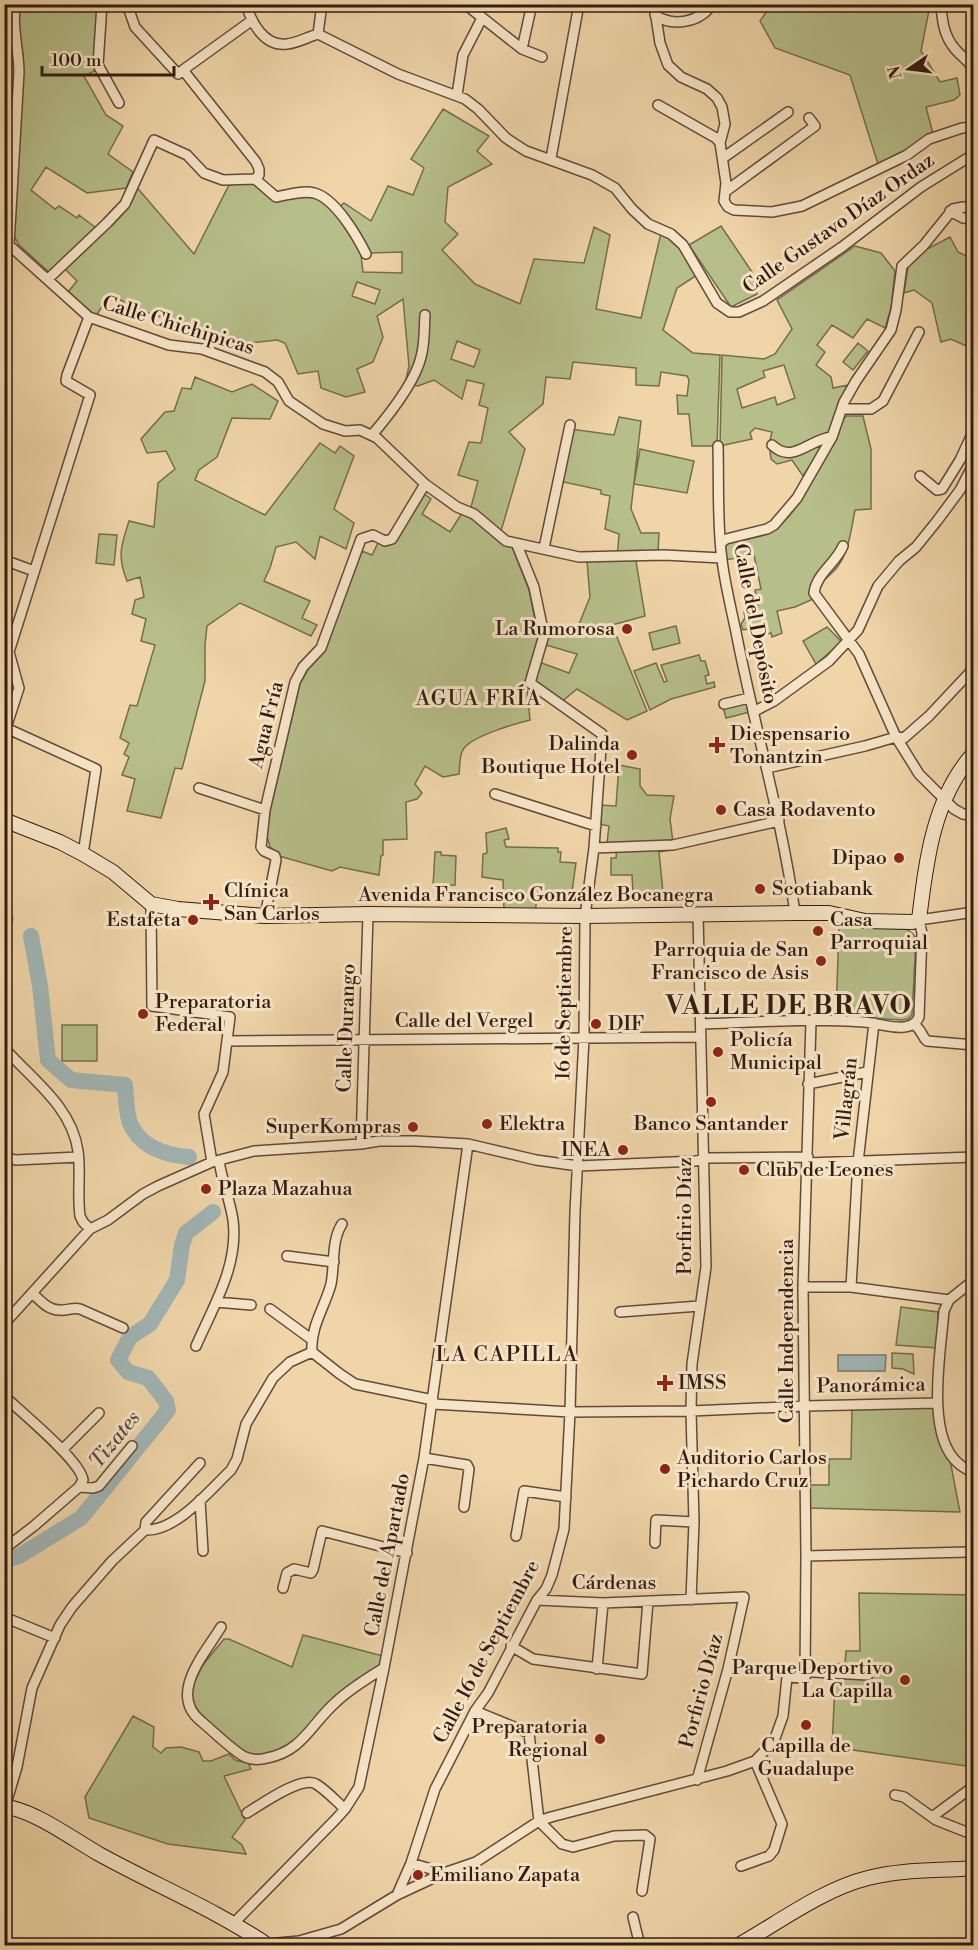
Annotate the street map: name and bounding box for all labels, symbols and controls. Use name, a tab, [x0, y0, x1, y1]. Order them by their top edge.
scale bar	[42, 39, 174, 77]
north arrow	[879, 39, 939, 99]
text: 100 m	[51, 49, 102, 72]
text: N	[884, 63, 907, 81]
street label: Calle Gustavo Díaz Ordaz	[738, 148, 940, 300]
street label: Calle Chichipicas	[99, 291, 257, 361]
street label: Calle del Depósito	[727, 542, 783, 706]
place label: La Rumorosa	[495, 617, 616, 642]
marker: La Rumorosa	[620, 622, 634, 636]
street label: Agua Fría	[244, 678, 290, 772]
district label: AGUA FRÍA	[415, 684, 542, 712]
place label: Diespensario Tonantzin	[730, 722, 850, 770]
place label: Dalinda Boutique Hotel	[481, 732, 621, 780]
marker: Diespensario Tonantzin	[708, 736, 726, 754]
marker: Dalinda Boutique Hotel	[625, 748, 639, 762]
place label: Casa Rodavento	[733, 798, 876, 823]
marker: Casa Rodavento	[714, 803, 728, 817]
place label: Dipao	[832, 846, 887, 871]
marker: Dipao	[892, 851, 906, 865]
place label: Scotiabank	[772, 877, 874, 902]
place label: Clínica San Carlos	[224, 879, 320, 927]
marker: Scotiabank	[753, 882, 767, 896]
street label: Avenida Francisco González Bocanegra	[357, 883, 715, 908]
marker: Clínica San Carlos	[202, 893, 220, 911]
place label: Estafeta	[106, 908, 182, 933]
place label: Casa Parroquial	[830, 908, 928, 956]
marker: Estafeta	[186, 913, 200, 927]
marker: Casa Parroquial	[811, 924, 825, 938]
street label: 16 de Septiembre	[551, 926, 579, 1080]
place label: Parroquia de San Francisco de Asis	[651, 938, 809, 986]
marker: Parroquia de San Francisco de Asis	[814, 954, 828, 968]
street label: Calle Durango	[332, 963, 362, 1093]
place label: Preparatoria Federal	[155, 990, 272, 1038]
district label: VALLE DE BRAVO	[665, 990, 912, 1022]
marker: Preparatoria Federal	[136, 1007, 150, 1021]
street label: Calle del Vergel	[395, 1009, 533, 1034]
place label: DIF	[608, 1012, 644, 1037]
marker: DIF	[589, 1017, 603, 1031]
place label: Policía Municipal	[730, 1028, 822, 1076]
marker: Policía Municipal	[711, 1045, 725, 1059]
street label: Villagrán	[830, 1056, 864, 1143]
marker: Banco Santander	[704, 1095, 718, 1109]
place label: Elektra	[499, 1112, 566, 1137]
place label: Banco Santander	[633, 1112, 789, 1137]
place label: SuperKompras	[266, 1115, 401, 1140]
marker: Elektra	[480, 1117, 494, 1131]
marker: SuperKompras	[406, 1120, 420, 1134]
place label: INEA	[561, 1138, 612, 1163]
marker: INEA	[616, 1143, 630, 1157]
street label: Porfirio Díaz	[673, 1157, 698, 1275]
place label: Club de Leones	[756, 1158, 894, 1183]
marker: Club de Leones	[737, 1163, 751, 1177]
place label: Plaza Mazahua	[218, 1177, 353, 1202]
marker: Plaza Mazahua	[199, 1182, 213, 1196]
street label: Calle Independencia	[775, 1238, 800, 1423]
district label: LA CAPILLA	[435, 1342, 579, 1368]
place label: IMSS	[678, 1371, 726, 1396]
street label: Panorámica	[816, 1373, 927, 1399]
marker: IMSS	[656, 1374, 674, 1392]
water label: Tizates	[84, 1406, 146, 1474]
place label: Auditorio Carlos Pichardo Cruz	[676, 1446, 827, 1494]
marker: Auditorio Carlos Pichardo Cruz	[658, 1462, 672, 1476]
street label: Calle del Apartado	[360, 1471, 416, 1639]
street label: Calle 16 de Septiembre	[428, 1556, 546, 1748]
street label: Cárdenas	[572, 1571, 656, 1596]
street label: Porfirio Díaz	[675, 1631, 729, 1751]
place label: Parque Deportivo La Capilla	[732, 1656, 894, 1704]
marker: Parque Deportivo La Capilla	[898, 1673, 912, 1687]
place label: Preparatoria Regional	[472, 1715, 589, 1763]
marker: Capilla de Guadalupe	[799, 1718, 813, 1732]
marker: Preparatoria Regional	[593, 1732, 607, 1746]
place label: Capilla de Guadalupe	[758, 1734, 854, 1782]
place label: Emiliano Zapata	[430, 1863, 581, 1888]
marker: Emiliano Zapata	[411, 1868, 425, 1882]

